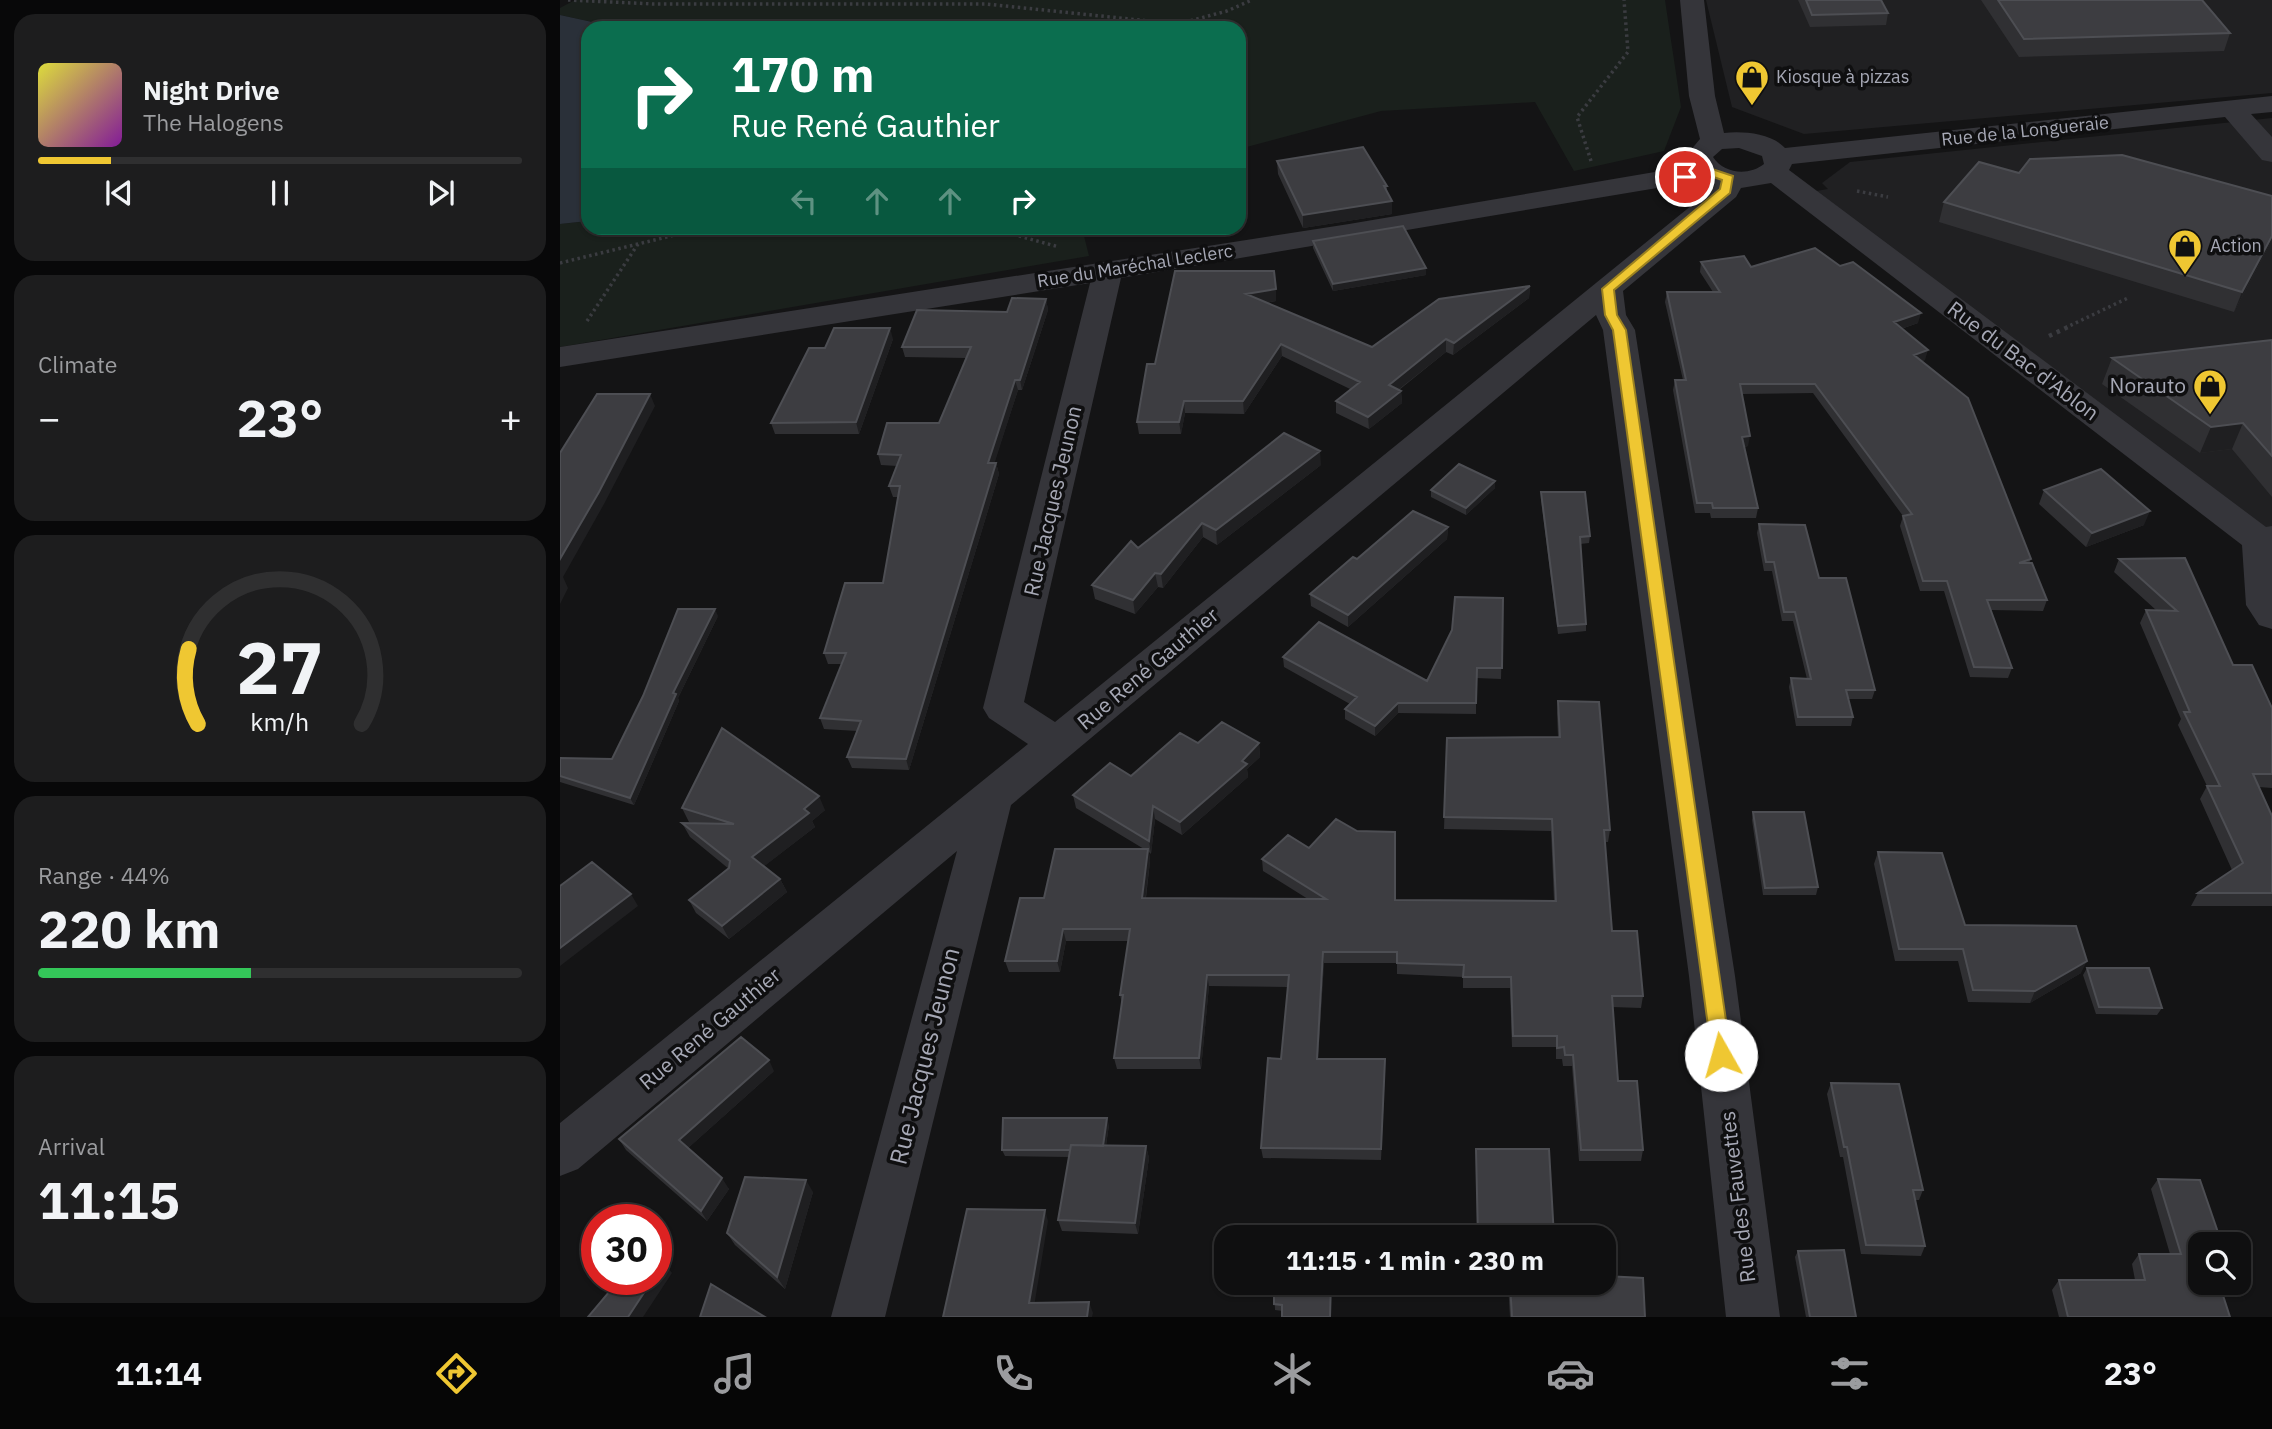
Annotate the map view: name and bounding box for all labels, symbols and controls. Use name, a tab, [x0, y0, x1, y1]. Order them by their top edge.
text: 170 m	[731, 42, 875, 105]
icon: right	[616, 49, 707, 140]
shop icon: Kiosque à pizzas	[1733, 58, 1771, 107]
place label: Kiosque à pizzas	[1776, 65, 1909, 88]
text: Night Drive	[143, 73, 280, 107]
text: Rue René Gauthier	[731, 104, 1000, 146]
text: The Halogens	[143, 107, 284, 137]
street label: Rue de la Longueraie	[1940, 110, 2110, 151]
pin	[1655, 147, 1715, 207]
icon: arrive	[1666, 158, 1704, 196]
icon: previous	[100, 174, 138, 212]
icon: pause	[261, 174, 299, 212]
icon: next	[422, 174, 460, 212]
icon: left	[785, 182, 823, 220]
icon: ahead	[858, 182, 896, 220]
icon: ahead	[931, 182, 969, 220]
icon: right	[1004, 182, 1042, 220]
shop icon: Action	[2166, 227, 2204, 276]
place label: Action	[2210, 234, 2262, 257]
street label: Rue du Maréchal Leclerc	[1036, 239, 1234, 292]
street label: Rue du Bac d'Ablon	[1942, 294, 2105, 426]
text: Climate	[38, 349, 117, 379]
shop icon: Norauto	[2191, 367, 2229, 416]
place label: Norauto	[2110, 371, 2186, 399]
text: 23°	[237, 384, 323, 451]
text: −	[38, 393, 61, 442]
text: +	[499, 393, 522, 442]
street label: Rue Jacques Jeunon	[1016, 403, 1088, 599]
street label: Rue René Gauthier	[1071, 601, 1224, 736]
text: 27	[236, 620, 324, 715]
text: km/h	[251, 705, 309, 738]
text: Range · 44%	[38, 860, 170, 890]
text: 220 km	[38, 895, 220, 962]
street label: Rue Jacques Jeunon	[882, 944, 966, 1168]
street label: Rue René Gauthier	[633, 961, 786, 1096]
position arrow	[1684, 1018, 1758, 1092]
street label: Rue des Fauvettes	[1713, 1110, 1761, 1285]
text: Arrival	[38, 1131, 105, 1161]
text: 11:15	[38, 1166, 180, 1233]
speed limit sign: 30	[581, 1204, 672, 1295]
map controls	[2188, 1232, 2251, 1295]
button: search	[2188, 1232, 2251, 1295]
text: 11:15 · 1 min · 230 m	[1286, 1243, 1544, 1277]
icon: directions	[432, 1349, 481, 1398]
icon: music	[710, 1349, 759, 1398]
icon: phone	[989, 1349, 1038, 1398]
icon: climate	[1268, 1349, 1317, 1398]
icon: car	[1546, 1349, 1595, 1398]
icon: filters	[1825, 1349, 1874, 1398]
text: 11:14	[115, 1352, 202, 1394]
text: 23°	[2104, 1352, 2157, 1394]

